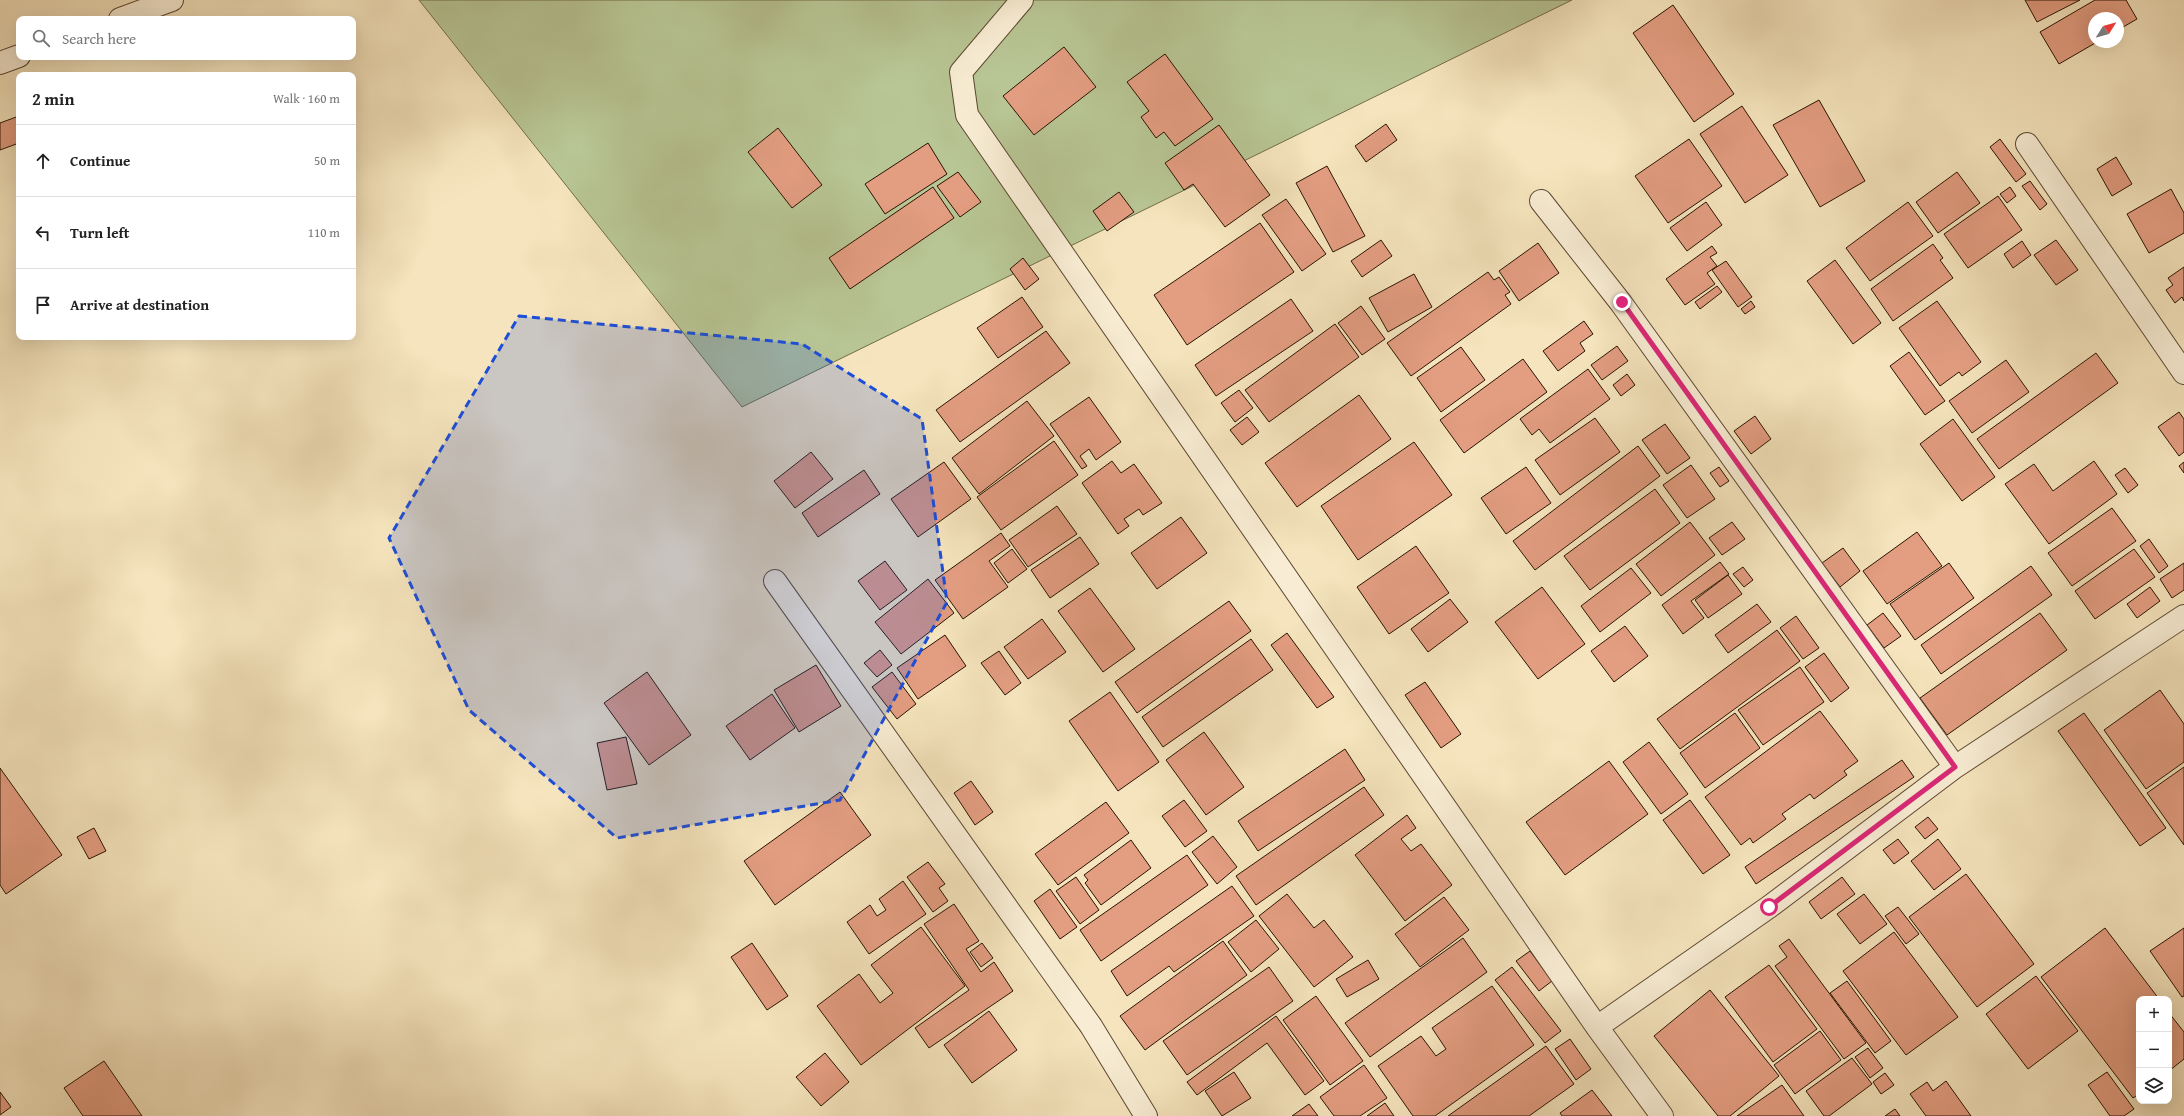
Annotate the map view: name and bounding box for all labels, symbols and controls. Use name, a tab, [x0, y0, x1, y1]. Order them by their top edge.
north arrow	[2088, 12, 2124, 48]
search box	[16, 16, 356, 60]
icon: search	[30, 27, 52, 49]
text: Search here	[62, 28, 136, 49]
text: 2 min	[32, 86, 74, 111]
text: Walk · 160 m	[273, 89, 340, 108]
icon: ahead	[32, 150, 54, 172]
text: Continue	[70, 150, 131, 171]
text: 50 m	[314, 151, 340, 170]
icon: left	[32, 222, 54, 244]
text: Turn left	[70, 222, 129, 243]
text: 110 m	[308, 223, 340, 242]
route end	[1613, 293, 1631, 311]
icon: arrive	[32, 294, 54, 316]
text: Arrive at destination	[70, 294, 209, 315]
route start	[1760, 898, 1778, 916]
map controls	[2136, 996, 2172, 1104]
button: +	[2136, 996, 2172, 1032]
button: −	[2136, 1032, 2172, 1068]
button: layers	[2136, 1068, 2172, 1104]

